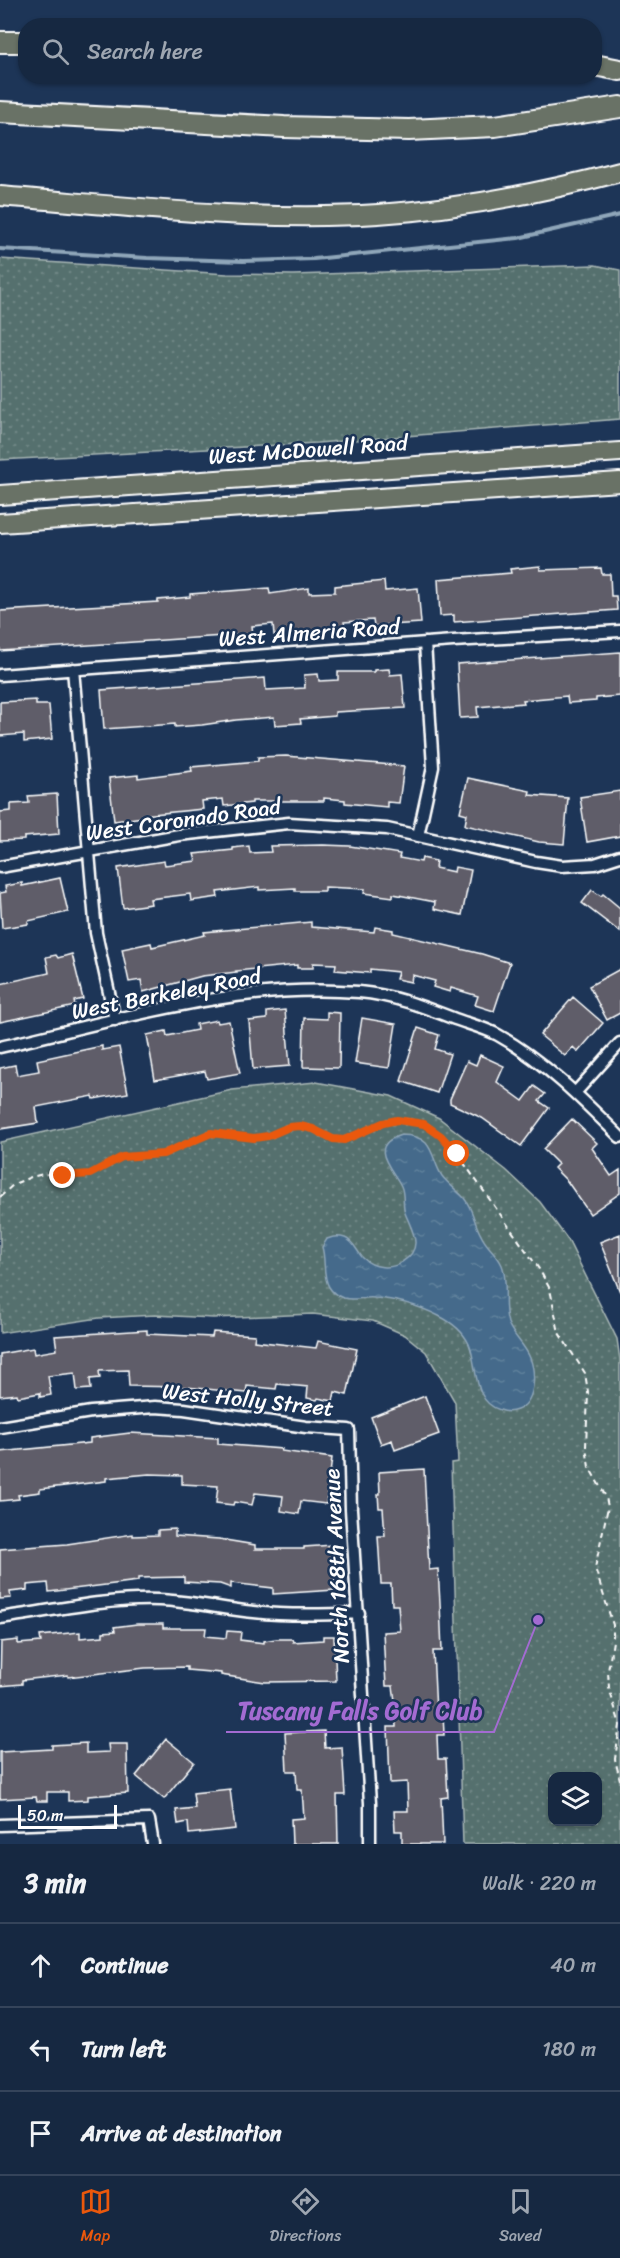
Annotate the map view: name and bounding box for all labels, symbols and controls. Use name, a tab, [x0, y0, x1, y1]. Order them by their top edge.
search box	[18, 18, 602, 84]
text: Search here	[87, 32, 203, 71]
icon: search	[39, 35, 72, 68]
street label: West McDowell Road	[207, 423, 410, 476]
street label: West Almeria Road	[217, 607, 402, 658]
street label: West Coronado Road	[83, 786, 285, 853]
street label: West Berkeley Road	[68, 956, 266, 1031]
route start	[443, 1140, 469, 1166]
route end	[49, 1162, 75, 1188]
street label: West Holly Street	[160, 1371, 336, 1428]
street label: North 168th Avenue	[312, 1467, 361, 1664]
callout: Tuscany Falls Golf Club	[226, 1690, 494, 1732]
text: Tuscany Falls Golf Club	[238, 1690, 482, 1732]
map controls	[548, 1772, 602, 1826]
button: layers	[548, 1772, 602, 1826]
text: 50 m	[27, 1801, 63, 1830]
scale bar	[18, 1802, 117, 1830]
text: 3 min	[24, 1860, 86, 1906]
text: Walk · 220 m	[482, 1866, 596, 1901]
text: Continue	[81, 1946, 169, 1985]
text: 40 m	[550, 1948, 596, 1983]
icon: ahead	[24, 1949, 57, 1982]
text: Turn left	[81, 2030, 166, 2069]
text: 180 m	[542, 2032, 596, 2067]
icon: left	[24, 2033, 57, 2066]
text: Arrive at destination	[81, 2114, 282, 2153]
icon: arrive	[24, 2117, 57, 2150]
tab: Map	[79, 2185, 112, 2250]
tab: Directions	[270, 2185, 341, 2250]
tab: Saved	[499, 2185, 541, 2250]

